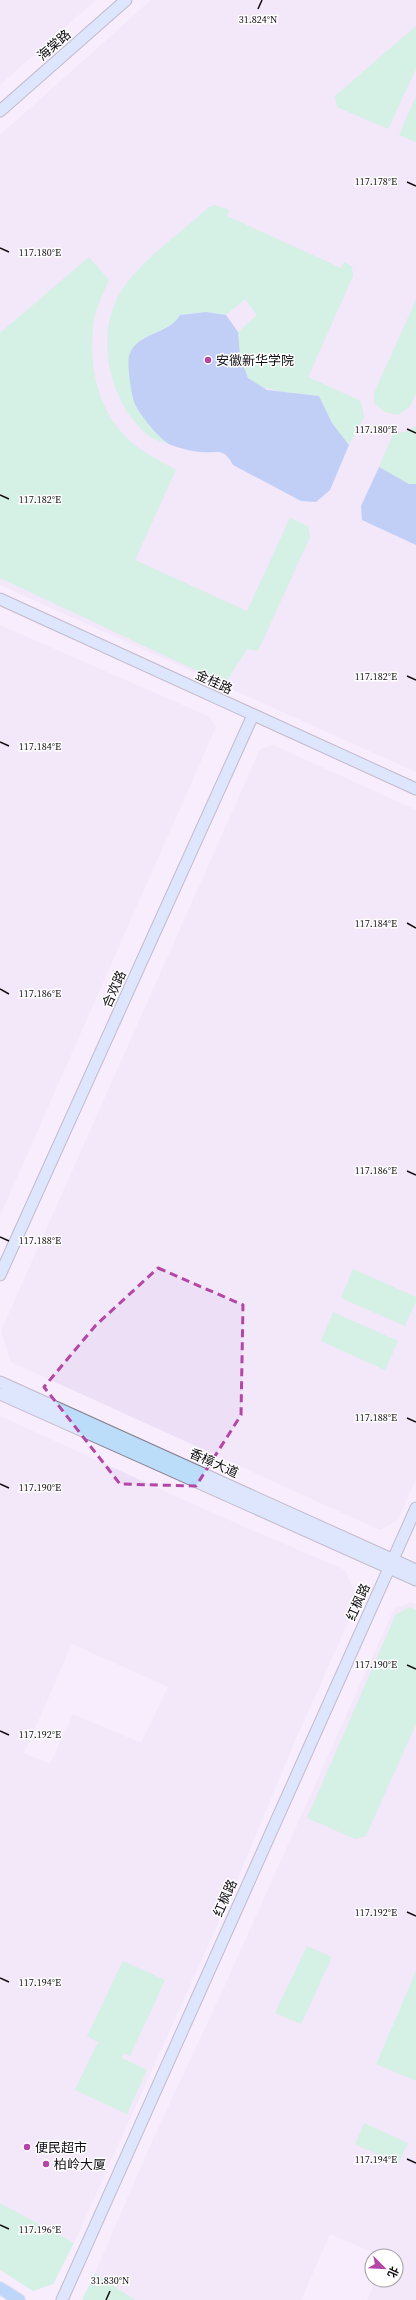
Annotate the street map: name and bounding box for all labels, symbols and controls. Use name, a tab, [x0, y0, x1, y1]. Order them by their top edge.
text: 31.824°N	[239, 13, 277, 26]
street label: 海棠路	[34, 26, 74, 64]
text: 117.178°E	[355, 175, 397, 188]
text: 117.180°E	[19, 246, 61, 259]
place label: 安徽新华学院	[216, 352, 294, 369]
marker: 安徽新华学院	[203, 355, 213, 365]
text: 117.180°E	[355, 423, 397, 436]
text: 117.182°E	[19, 493, 61, 506]
street label: 金桂路	[193, 666, 235, 698]
text: 117.182°E	[355, 670, 397, 683]
text: 117.184°E	[19, 740, 61, 753]
text: 117.184°E	[355, 917, 397, 930]
street label: 合欢路	[98, 968, 130, 1010]
text: 117.186°E	[19, 987, 61, 1000]
text: 117.186°E	[355, 1164, 397, 1177]
text: 117.188°E	[19, 1234, 61, 1247]
text: 117.188°E	[355, 1411, 397, 1424]
street label: 香樟大道	[187, 1445, 241, 1481]
text: 117.190°E	[19, 1481, 61, 1494]
street label: 红枫路	[342, 1581, 374, 1623]
text: 117.190°E	[355, 1658, 397, 1671]
text: 117.192°E	[19, 1728, 61, 1741]
street label: 红枫路	[209, 1877, 241, 1919]
text: 117.192°E	[355, 1906, 397, 1919]
text: 117.194°E	[19, 1976, 61, 1989]
place label: 便民超市	[35, 2139, 87, 2156]
marker: 便民超市	[22, 2142, 32, 2152]
text: 117.194°E	[355, 2153, 397, 2166]
place label: 柏岭大厦	[54, 2156, 106, 2173]
marker: 柏岭大厦	[41, 2159, 51, 2169]
text: 117.196°E	[19, 2223, 61, 2236]
north arrow	[364, 2248, 404, 2288]
text: 北	[384, 2264, 402, 2280]
text: 31.830°N	[91, 2274, 129, 2287]

